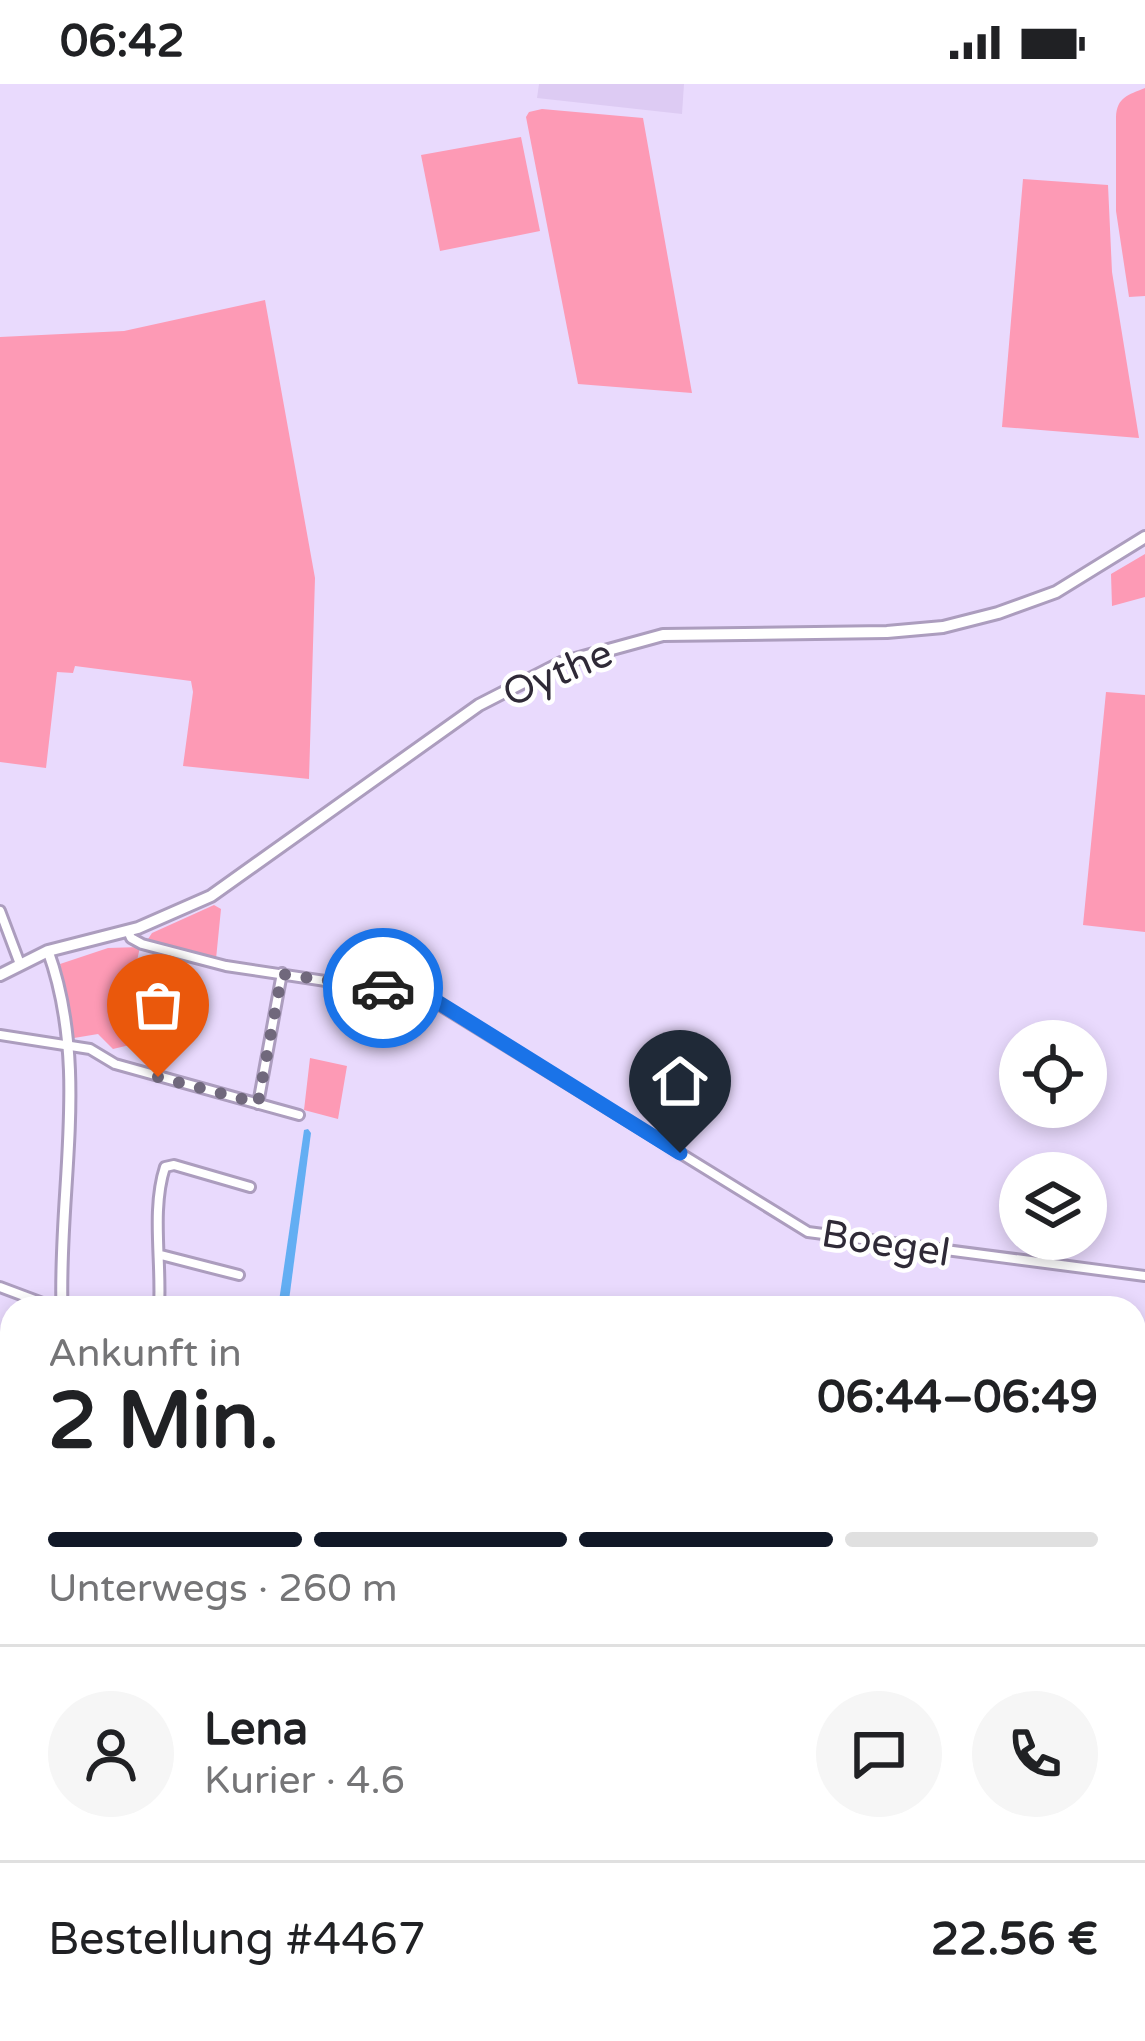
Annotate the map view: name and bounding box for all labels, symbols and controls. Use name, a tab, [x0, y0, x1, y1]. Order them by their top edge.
text: 06:42	[60, 15, 185, 69]
street label: Oythe	[496, 629, 619, 717]
courier	[323, 928, 443, 1048]
pin	[107, 954, 209, 1077]
icon: car	[350, 955, 416, 1021]
icon: bag	[125, 972, 191, 1038]
map controls	[999, 1020, 1107, 1260]
button: locate	[999, 1020, 1107, 1128]
pin	[629, 1030, 731, 1153]
icon: home	[647, 1048, 713, 1114]
button: layers	[999, 1152, 1107, 1260]
street label: Boegel	[818, 1210, 953, 1277]
text: Ankunft in	[48, 1330, 242, 1377]
text: 06:44–06:49	[817, 1371, 1098, 1425]
text: 2 Min.	[48, 1375, 279, 1469]
text: Unterwegs · 260 m	[48, 1565, 398, 1612]
button: person	[48, 1691, 174, 1817]
button: chat	[816, 1691, 942, 1817]
button: phone	[972, 1691, 1098, 1817]
text: Lena	[204, 1703, 308, 1757]
text: Kurier · 4.6	[204, 1757, 405, 1804]
text: Bestellung #4467	[48, 1913, 426, 1967]
text: 22.56 €	[931, 1913, 1098, 1967]

